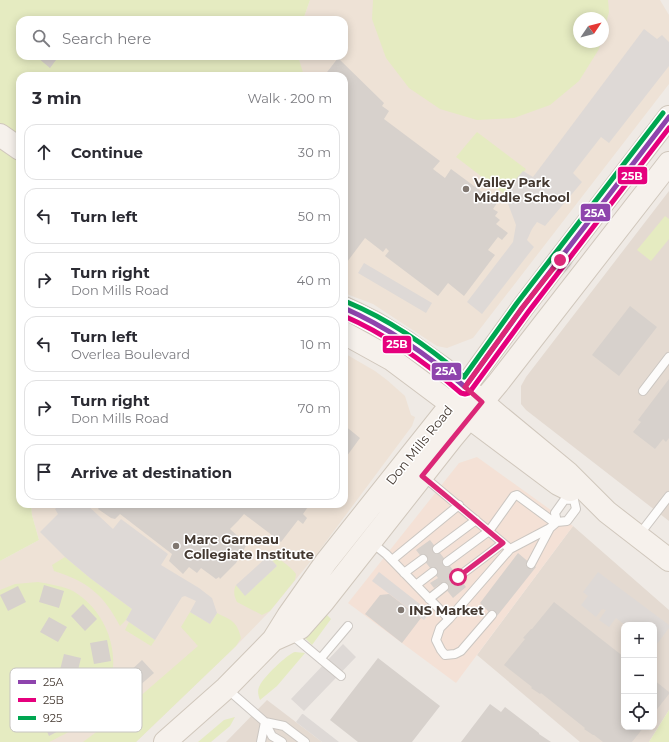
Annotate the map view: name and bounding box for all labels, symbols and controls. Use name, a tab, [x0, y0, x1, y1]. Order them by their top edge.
north arrow	[573, 12, 609, 48]
search box	[16, 16, 348, 60]
icon: search	[30, 27, 52, 49]
text: Search here	[62, 29, 151, 48]
text: 3 min	[32, 88, 82, 108]
text: Walk · 200 m	[247, 90, 332, 106]
icon: ahead	[33, 141, 55, 163]
text: Continue	[71, 143, 143, 162]
text: 30 m	[298, 144, 331, 160]
line badge: 25B	[617, 166, 648, 185]
text: 25B	[621, 169, 643, 183]
place label: Valley Park Middle School	[473, 174, 570, 205]
marker: Valley Park Middle School	[461, 184, 471, 194]
line badge: 25A	[580, 203, 611, 222]
icon: left	[33, 205, 55, 227]
text: 25A	[584, 206, 606, 220]
text: Turn left	[71, 207, 138, 226]
text: 50 m	[298, 208, 331, 224]
route end	[551, 251, 569, 269]
text: Turn right	[71, 263, 150, 282]
icon: right	[33, 269, 55, 291]
text: 40 m	[297, 272, 331, 288]
text: Don Mills Road	[71, 282, 169, 298]
text: Turn left	[71, 327, 138, 346]
icon: left	[33, 333, 55, 355]
line badge: 25B	[382, 335, 412, 354]
text: 10 m	[301, 336, 331, 352]
text: 25B	[386, 337, 408, 351]
text: Overlea Boulevard	[71, 346, 190, 362]
line badge: 25A	[431, 362, 462, 381]
text: 25A	[435, 364, 457, 378]
text: Turn right	[71, 391, 150, 410]
icon: right	[33, 397, 55, 419]
text: 70 m	[298, 400, 331, 416]
street label: Don Mills Road	[382, 402, 456, 488]
text: Don Mills Road	[71, 410, 169, 426]
icon: arrive	[33, 461, 55, 483]
text: Arrive at destination	[71, 463, 232, 482]
place label: Marc Garneau Collegiate Institute	[184, 531, 314, 562]
marker: Marc Garneau Collegiate Institute	[171, 541, 181, 551]
route start	[449, 568, 467, 586]
place label: INS Market	[409, 602, 484, 618]
marker: INS Market	[396, 605, 406, 615]
map controls	[621, 622, 657, 730]
button: +	[621, 622, 657, 658]
button: −	[621, 658, 657, 694]
legend	[10, 668, 142, 732]
text: 25A	[43, 675, 63, 689]
text: 25B	[43, 693, 64, 707]
button: locate	[621, 694, 657, 730]
text: 925	[43, 711, 62, 725]

